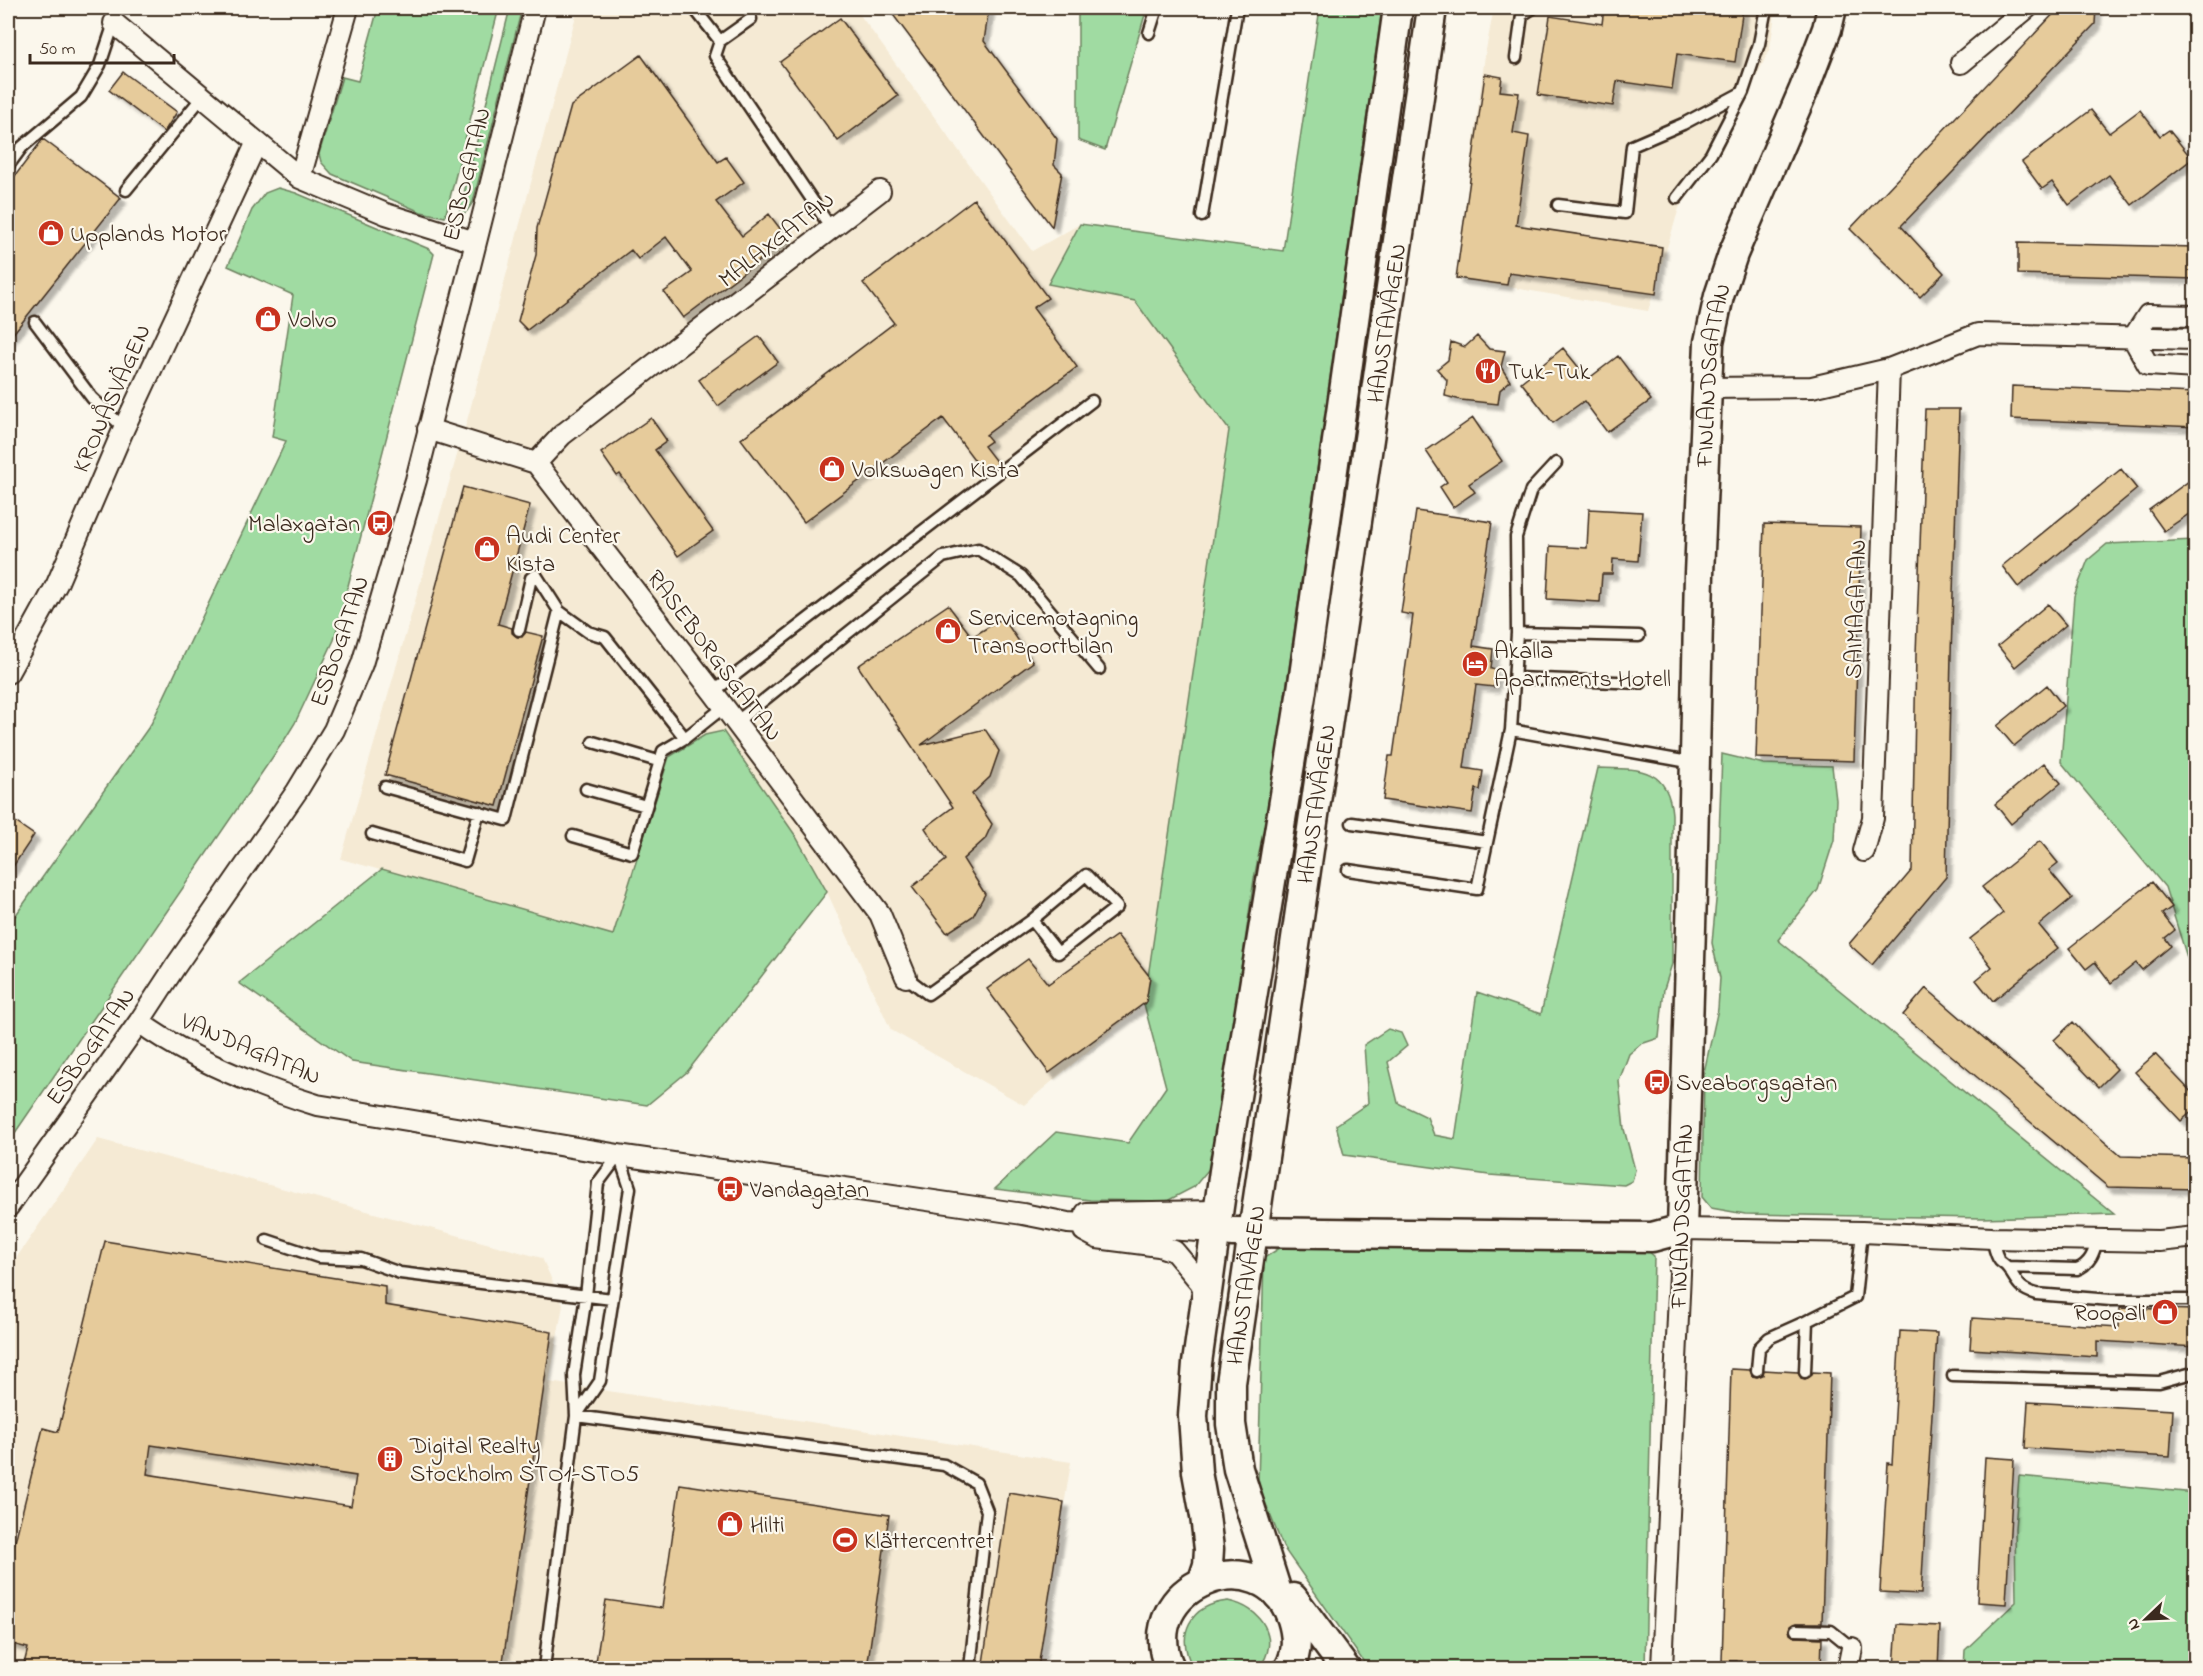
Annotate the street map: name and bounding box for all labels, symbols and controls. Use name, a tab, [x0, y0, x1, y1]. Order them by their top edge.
scale bar	[30, 27, 174, 65]
text: 50 m	[39, 37, 76, 63]
street label: ESBOGATAN	[435, 104, 502, 245]
street label: MALAXGATAN	[712, 184, 843, 298]
shop icon: Upplands Motor	[36, 218, 66, 248]
place label: Upplands Motor	[70, 218, 227, 253]
street label: HANSTAVÄGEN	[1359, 241, 1417, 405]
street label: FINLANDSGATAN	[1689, 279, 1742, 469]
shop icon: Volvo	[253, 304, 283, 334]
place label: Volvo	[287, 304, 337, 339]
street label: KRONÅSVÄGEN	[65, 319, 162, 479]
restaurant icon: Tuk-Tuk	[1473, 356, 1503, 386]
place label: Tuk-Tuk	[1508, 356, 1590, 391]
shop icon: Volkswagen Kista	[817, 454, 847, 484]
place label: Volkswagen Kista	[851, 454, 1019, 489]
place label: Malaxgatan	[248, 508, 360, 543]
bus stop icon: Malaxgatan	[365, 508, 395, 538]
place label: Audi Center Kista	[506, 520, 621, 583]
shop icon: Audi Center Kista	[472, 534, 502, 564]
street label: SAIMAGATAN	[1838, 539, 1877, 680]
street label: RASEBORGSGATAN	[637, 563, 789, 750]
street label: ESBOGATAN	[303, 572, 380, 712]
place label: Servicemotagning Transportbilan	[968, 602, 1138, 665]
shop icon: Servicemotagning Transportbilan	[933, 616, 963, 646]
place label: Akalla Apartments Hotell	[1494, 635, 1671, 698]
hotel icon: Akalla Apartments Hotell	[1460, 649, 1490, 679]
street label: HANSTAVÄGEN	[1289, 722, 1347, 886]
street label: ESBOGATAN	[39, 982, 146, 1113]
street label: VANDAGATAN	[174, 1005, 326, 1096]
bus stop icon: Sveaborgsgatan	[1642, 1067, 1672, 1097]
place label: Sveaborgsgatan	[1676, 1067, 1837, 1102]
street label: FINLANDSGATAN	[1663, 1123, 1704, 1310]
bus stop icon: Vandagatan	[715, 1174, 745, 1204]
place label: Vandagatan	[749, 1174, 869, 1209]
street label: HANSTAVÄGEN	[1219, 1203, 1277, 1367]
place label: Roopali	[2073, 1297, 2146, 1332]
shop icon: Roopali	[2150, 1297, 2180, 1327]
place label: Digital Realty Stockholm STO1-STO5	[409, 1430, 639, 1493]
building icon: Digital Realty Stockholm STO1-STO5	[375, 1444, 405, 1474]
shop icon: Hilti	[715, 1509, 745, 1539]
place label: Hilti	[750, 1509, 785, 1544]
sports icon: Klättercentret	[830, 1525, 860, 1555]
place label: Klättercentret	[864, 1525, 994, 1560]
north arrow	[2116, 1589, 2176, 1649]
text: N	[2121, 1614, 2147, 1634]

